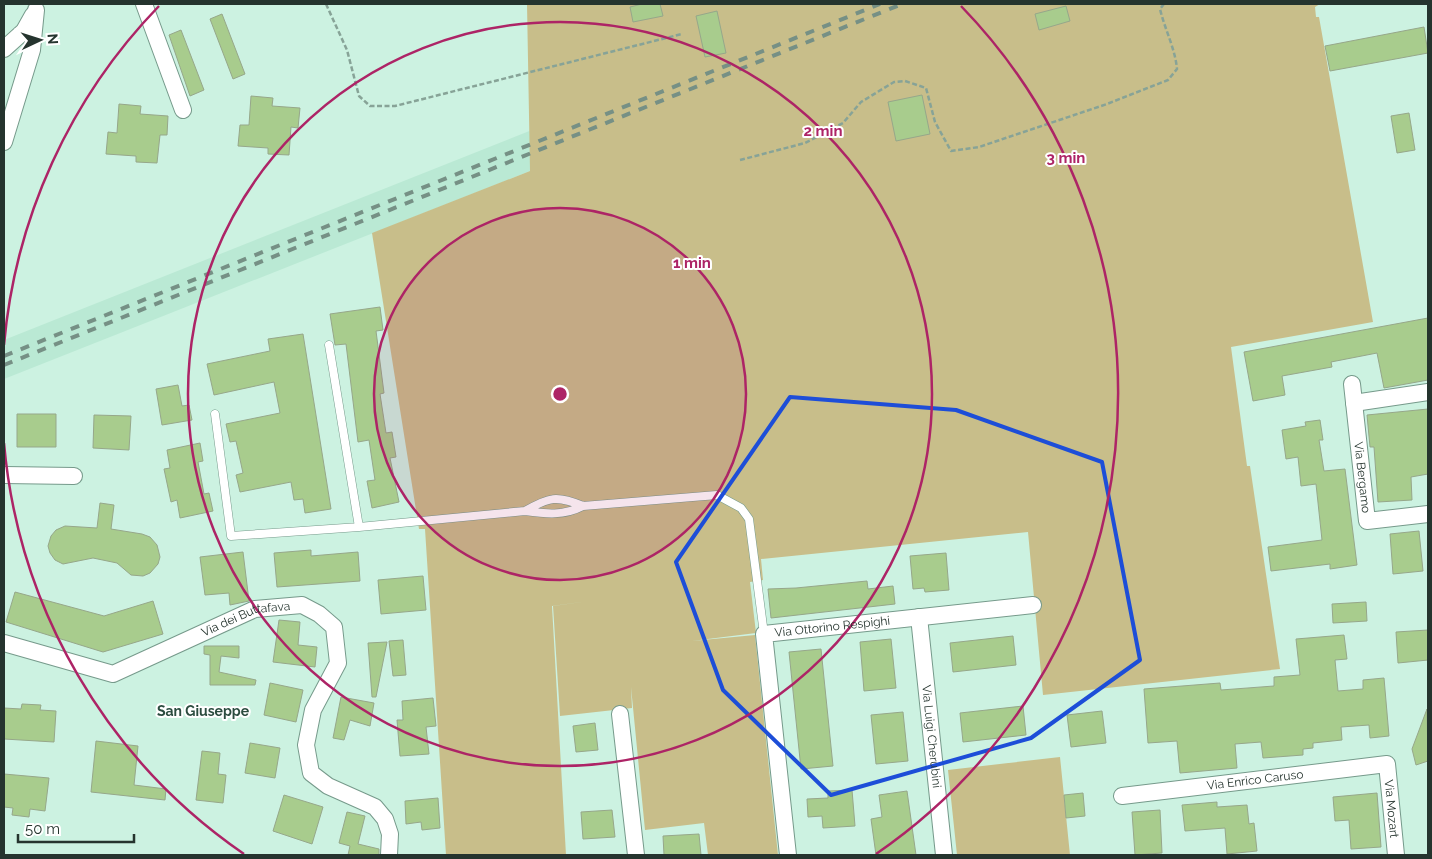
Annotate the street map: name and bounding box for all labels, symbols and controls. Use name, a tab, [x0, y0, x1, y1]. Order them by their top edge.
north arrow	[15, 15, 65, 65]
text: N	[45, 33, 61, 45]
text: 2 min	[804, 122, 842, 140]
text: 3 min	[1047, 149, 1085, 167]
text: 1 min	[673, 254, 711, 272]
centre of rings	[551, 385, 569, 403]
street label: Via Bergamo	[1351, 441, 1373, 514]
street label: Via dei Buttafava	[199, 599, 291, 640]
street label: Via Ottorino Respighi	[774, 613, 891, 640]
street label: Via Luigi Cherubini	[919, 684, 944, 789]
district label: San Giuseppe	[157, 703, 250, 719]
street label: Via Enrico Caruso	[1206, 767, 1304, 793]
street label: Via Mozart	[1382, 779, 1401, 839]
scale bar	[18, 812, 134, 844]
text: 50 m	[25, 820, 60, 838]

